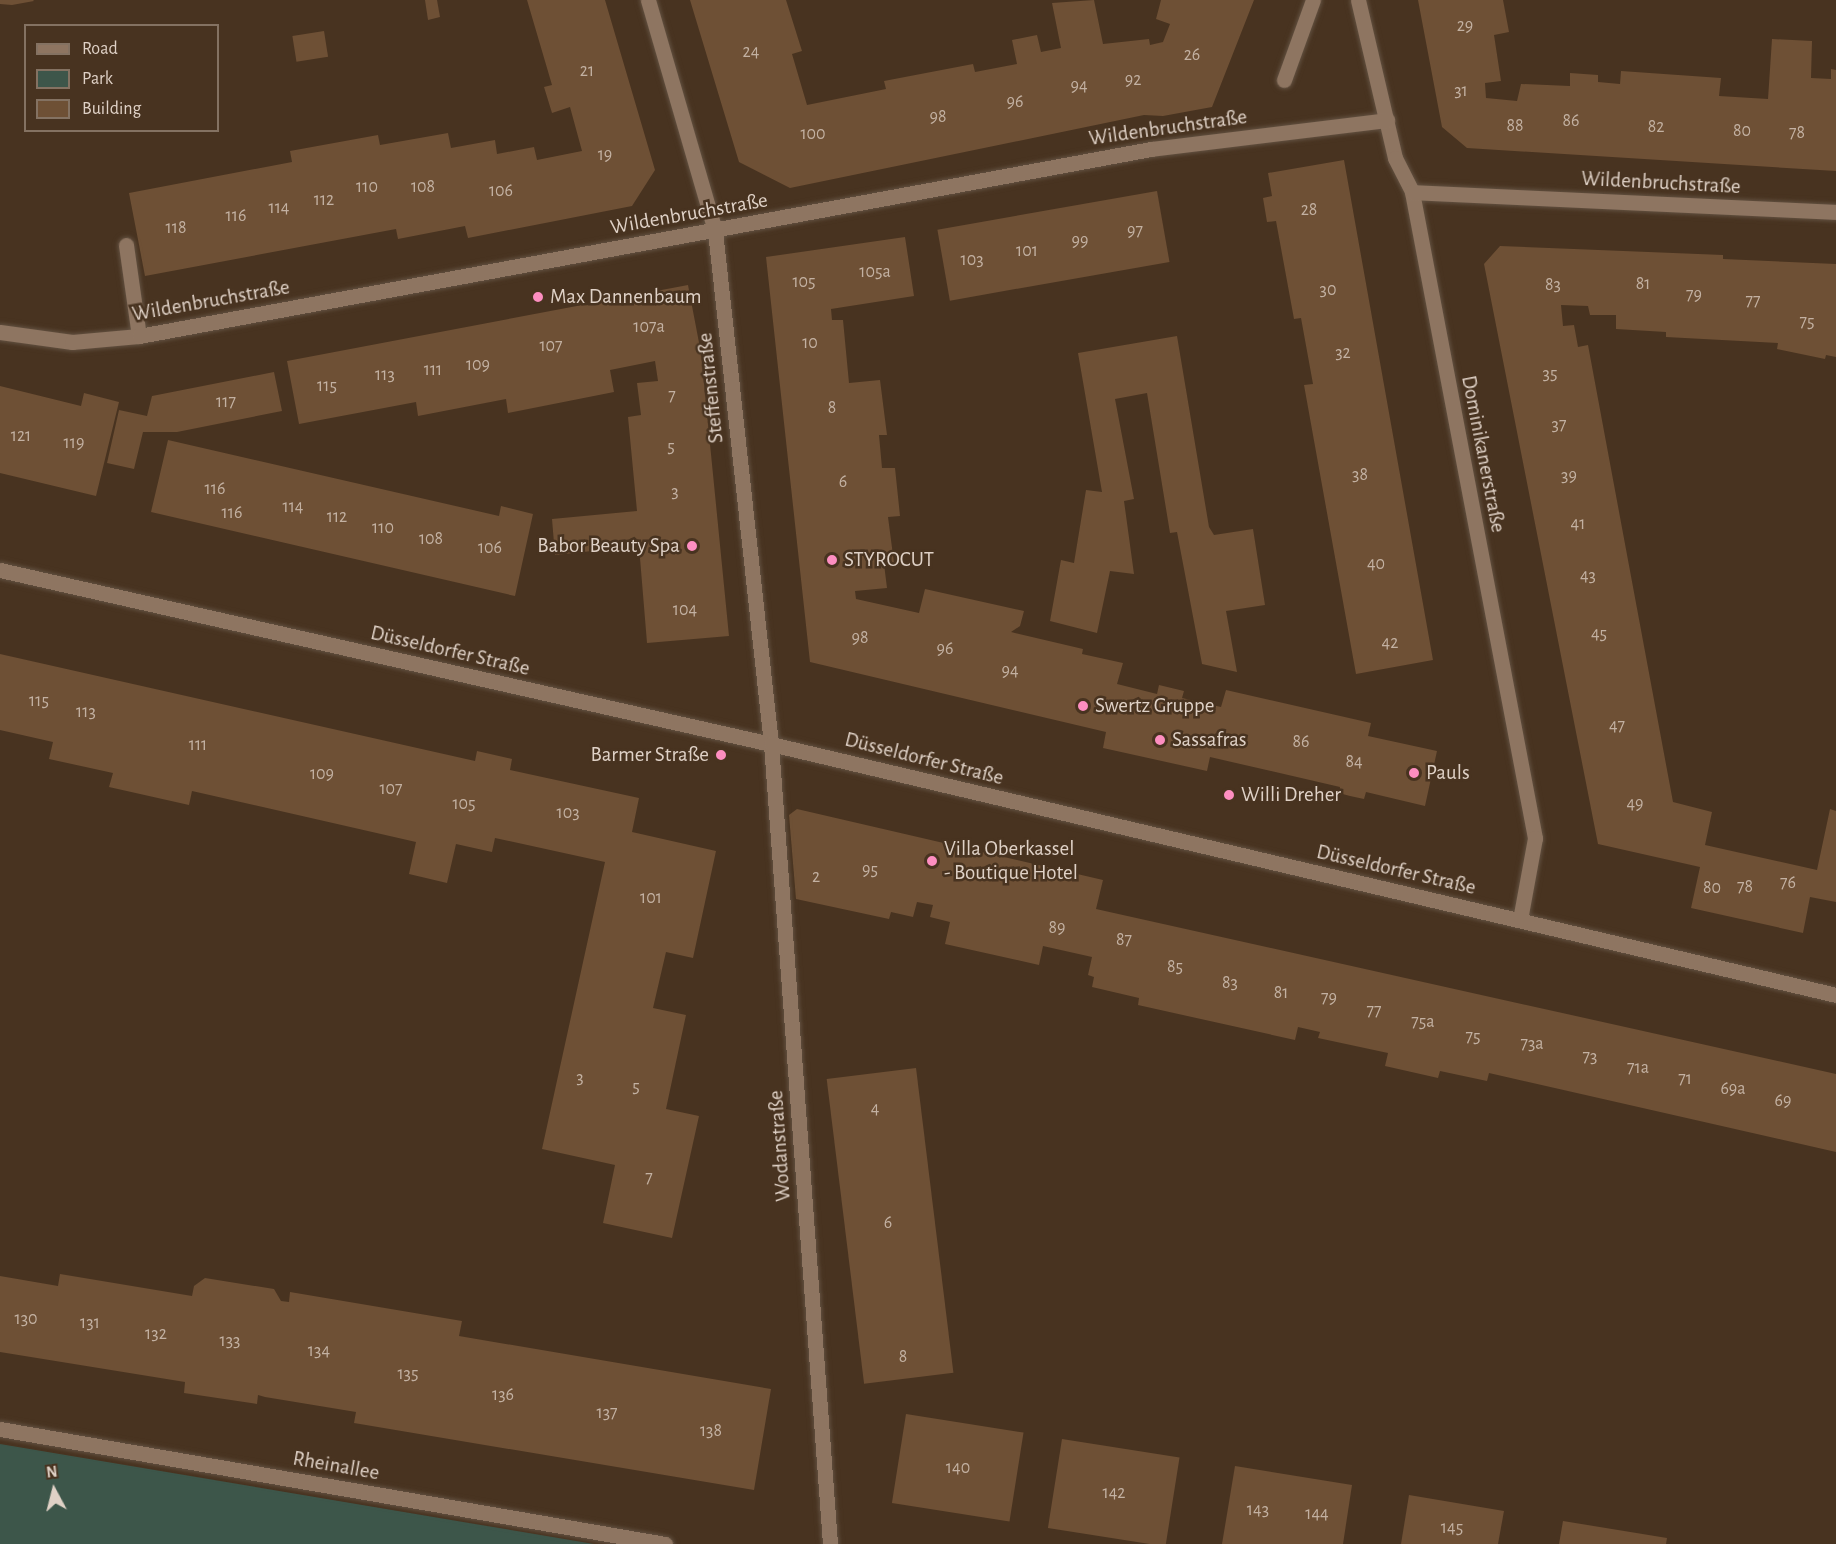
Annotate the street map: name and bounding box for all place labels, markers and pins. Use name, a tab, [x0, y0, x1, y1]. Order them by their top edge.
place label: Max Dannenbaum	[550, 284, 701, 310]
marker: Max Dannenbaum	[531, 290, 545, 304]
place label: Babor Beauty Spa	[537, 533, 680, 559]
marker: Babor Beauty Spa	[685, 539, 699, 553]
place label: STYROCUT	[844, 547, 934, 573]
marker: STYROCUT	[825, 553, 839, 567]
place label: Swertz Gruppe	[1095, 693, 1214, 719]
marker: Swertz Gruppe	[1076, 699, 1090, 713]
place label: Sassafras	[1172, 727, 1247, 753]
marker: Sassafras	[1153, 733, 1167, 747]
place label: Barmer Straße	[591, 742, 709, 768]
marker: Barmer Straße	[714, 748, 728, 762]
place label: Pauls	[1426, 760, 1470, 786]
marker: Pauls	[1407, 766, 1421, 780]
place label: Willi Dreher	[1241, 782, 1341, 808]
marker: Willi Dreher	[1222, 788, 1236, 802]
place label: Villa Oberkassel - Boutique Hotel	[944, 836, 1078, 886]
marker: Villa Oberkassel - Boutique Hotel	[925, 854, 939, 868]

